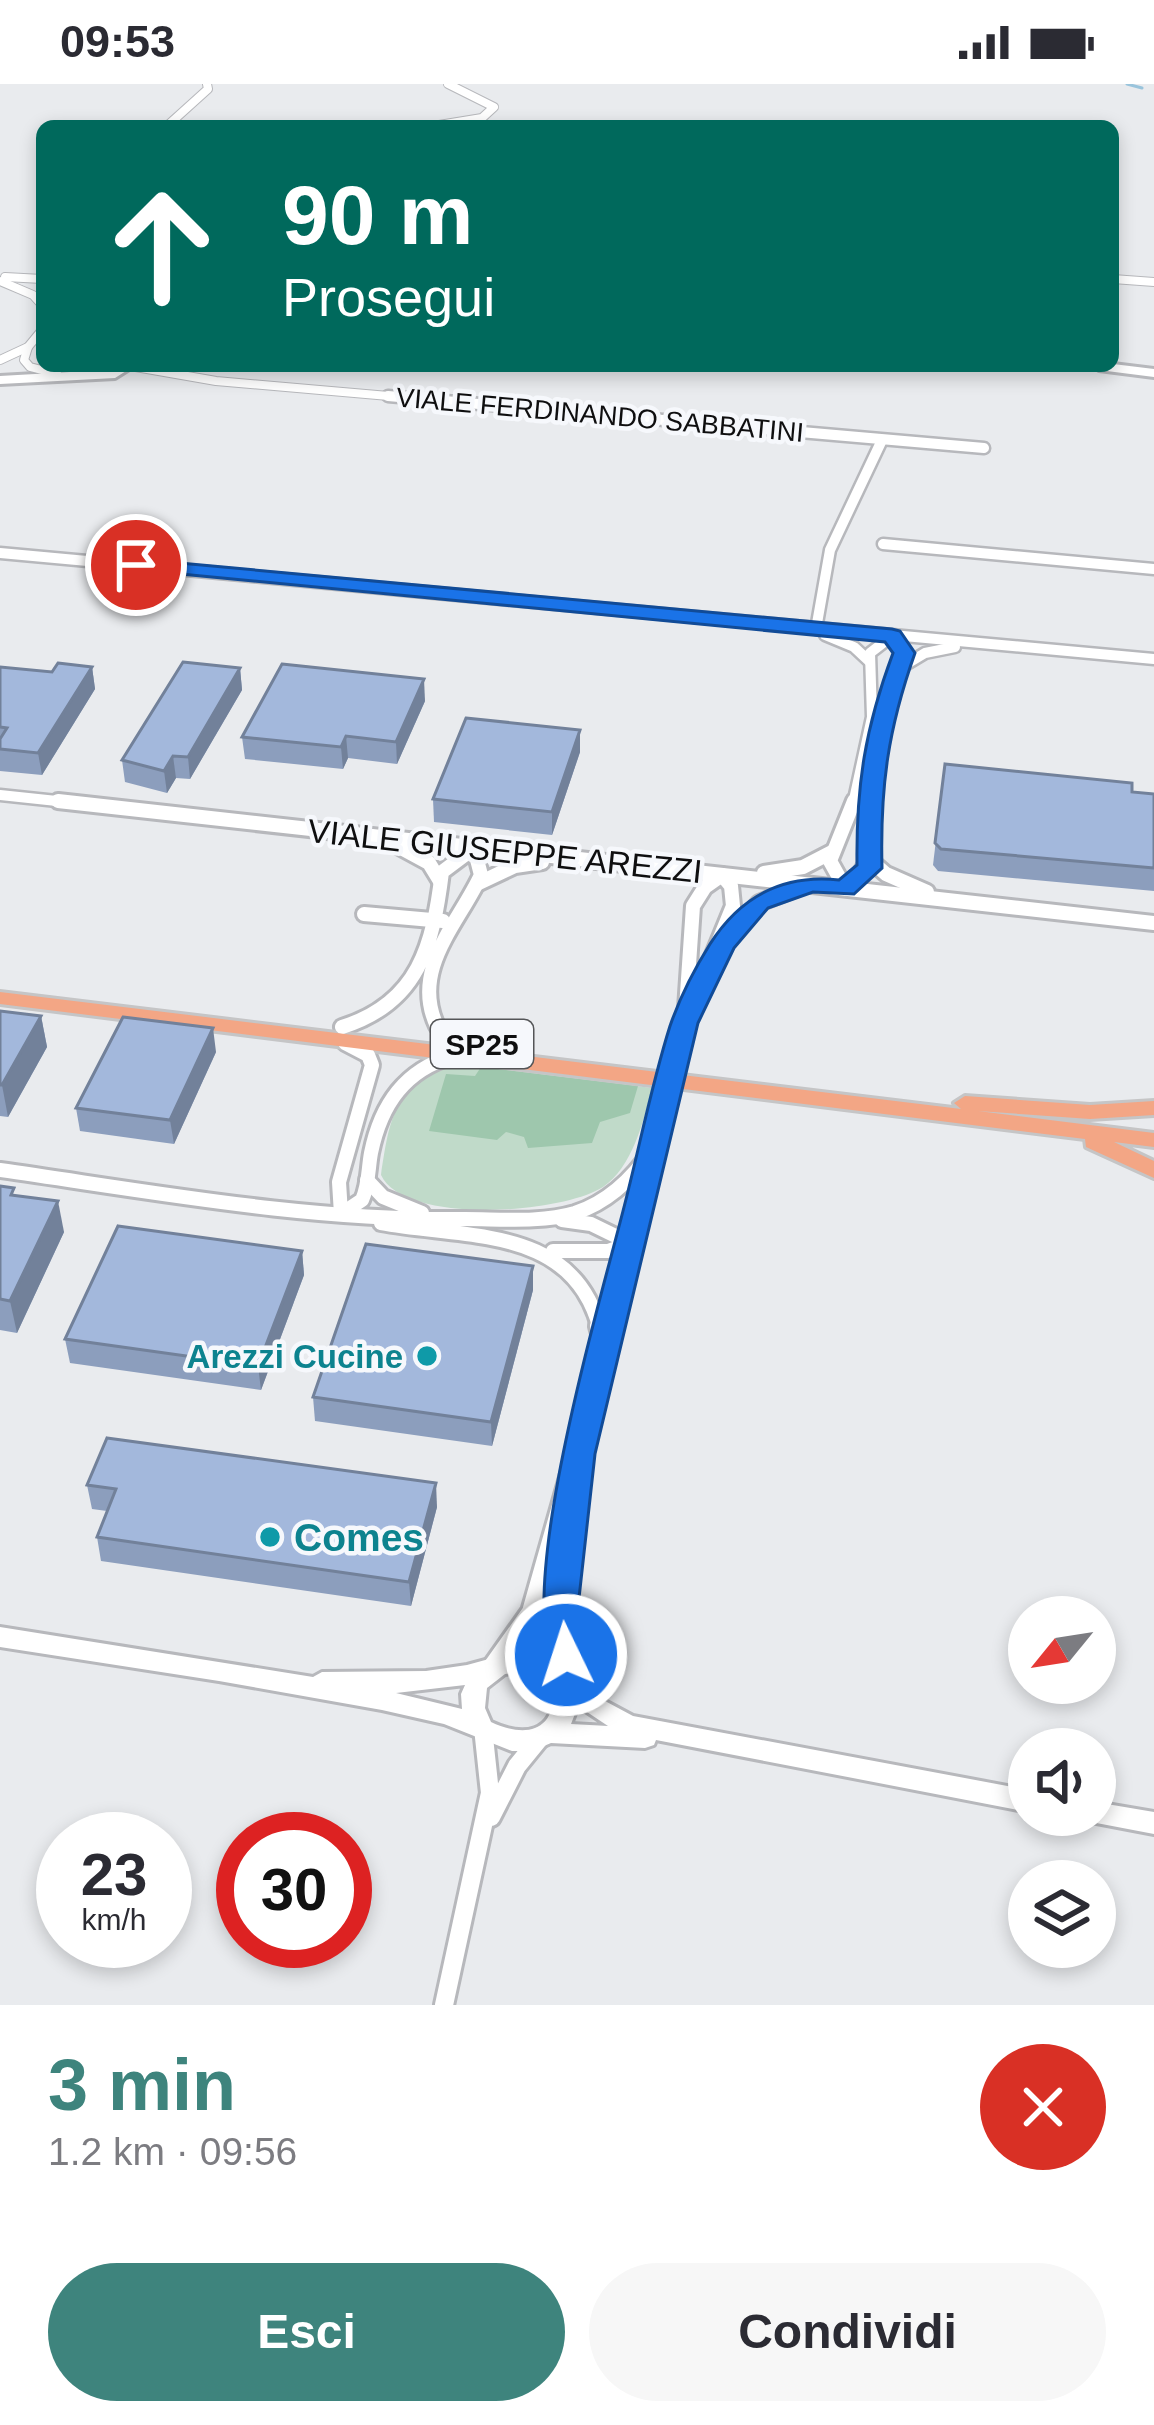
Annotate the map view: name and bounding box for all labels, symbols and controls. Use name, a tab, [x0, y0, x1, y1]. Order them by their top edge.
text: 09:53	[60, 16, 175, 67]
icon: ahead	[84, 168, 240, 324]
text: 90 m	[282, 168, 473, 262]
text: Prosegui	[282, 267, 495, 327]
street label: VIALE FERDINANDO SABBATINI	[395, 382, 805, 448]
pin	[85, 514, 187, 616]
icon: arrive	[103, 532, 169, 598]
street label: VIALE GIUSEPPE AREZZI	[306, 812, 704, 890]
road number: SP25	[431, 1020, 533, 1068]
place label: Arezzi Cucine	[187, 1338, 403, 1375]
marker: Arezzi Cucine	[414, 1343, 440, 1369]
place label: Comes	[294, 1516, 424, 1559]
marker: Comes	[257, 1524, 283, 1550]
position arrow	[503, 1592, 629, 1718]
north arrow	[1008, 1596, 1116, 1704]
map controls	[1008, 1596, 1116, 1968]
button: sound	[1008, 1728, 1116, 1836]
speed limit sign: 30	[216, 1812, 372, 1968]
text: 23	[81, 1841, 147, 1908]
button: layers	[1008, 1860, 1116, 1968]
text: km/h	[81, 1903, 147, 1936]
button: close	[980, 2044, 1106, 2170]
text: 3 min	[48, 2045, 236, 2125]
text: 1.2 km · 09:56	[48, 2130, 297, 2173]
button: Esci	[48, 2263, 565, 2401]
button: Condividi	[589, 2263, 1106, 2401]

